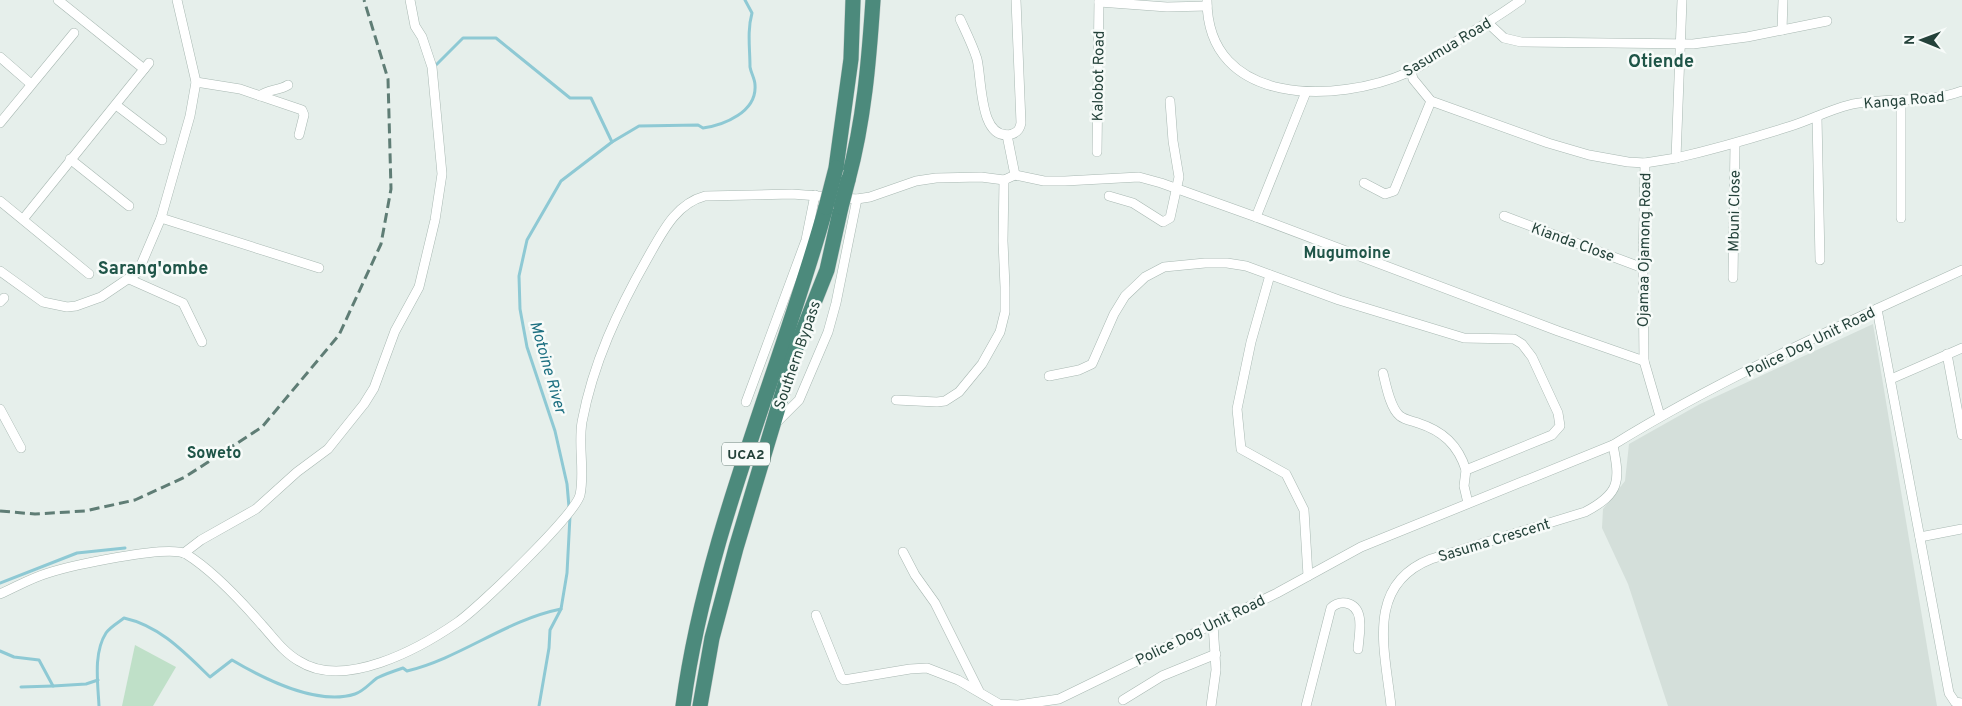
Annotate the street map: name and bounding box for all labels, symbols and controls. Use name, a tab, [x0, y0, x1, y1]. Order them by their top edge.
street label: Sasumua Road	[1400, 14, 1495, 82]
north arrow	[1897, 15, 1947, 65]
street label: Kalobot Road	[1089, 31, 1110, 122]
text: N	[1902, 35, 1919, 45]
district label: Otiende	[1628, 51, 1694, 74]
street label: Kanga Road	[1863, 88, 1945, 114]
street label: Mbuni Close	[1725, 170, 1746, 252]
street label: Ojamaa Ojamong Road	[1635, 173, 1656, 327]
street label: Kianda Close	[1528, 220, 1617, 267]
district label: Mugumoine	[1303, 244, 1391, 264]
district label: Sarang'ombe	[98, 258, 208, 281]
street label: Southern Bypass	[771, 299, 826, 412]
street label: Police Dog Unit Road	[1743, 304, 1879, 383]
water label: Motoine River	[524, 319, 570, 418]
road number: UCA2	[722, 442, 770, 466]
district label: Soweto	[187, 444, 241, 464]
street label: Sasuma Crescent	[1436, 515, 1553, 568]
street label: Police Dog Unit Road	[1133, 592, 1269, 671]

